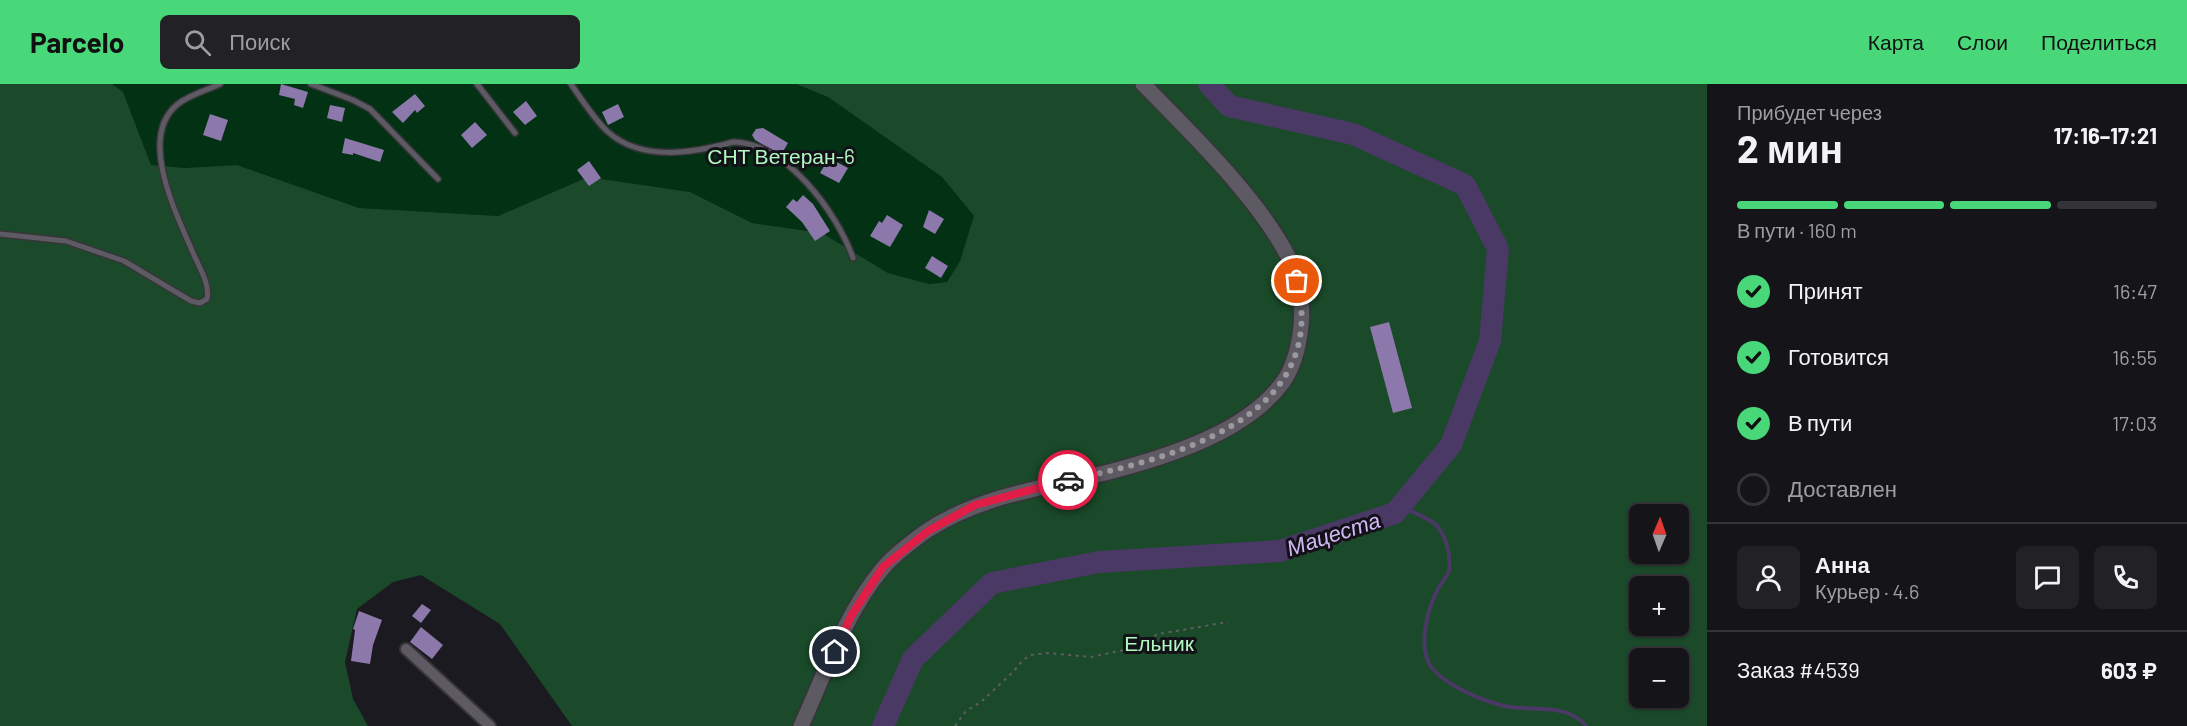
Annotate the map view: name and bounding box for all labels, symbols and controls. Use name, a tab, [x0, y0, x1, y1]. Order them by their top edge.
search box	[160, 15, 580, 69]
text: Parcelo	[30, 25, 124, 59]
icon: search	[181, 26, 214, 59]
text: Поиск	[229, 28, 290, 54]
text: Карта	[1868, 29, 1924, 54]
text: Слои	[1957, 29, 2008, 54]
text: Поделиться	[2041, 29, 2157, 54]
text: Прибудет через	[1737, 100, 1882, 124]
text: 17:16–17:21	[2054, 122, 2157, 148]
text: 2 мин	[1737, 124, 1843, 171]
park label: СНТ Ветеран-6	[707, 143, 855, 168]
text: В пути · 160 m	[1737, 218, 1857, 242]
pin	[1271, 255, 1322, 306]
icon: bag	[1280, 264, 1313, 297]
icon: check	[1737, 275, 1770, 308]
text: Принят	[1788, 277, 1862, 303]
text: 16:47	[2113, 279, 2157, 303]
icon: check	[1737, 341, 1770, 374]
text: Готовится	[1788, 343, 1889, 369]
text: 16:55	[2112, 345, 2157, 369]
icon: check	[1737, 407, 1770, 440]
text: В пути	[1788, 409, 1852, 435]
text: 17:03	[2112, 411, 2157, 435]
courier	[1038, 450, 1098, 510]
icon: car	[1052, 464, 1085, 497]
text: Доставлен	[1788, 475, 1897, 501]
north arrow	[1629, 504, 1689, 564]
map controls	[1629, 504, 1689, 708]
water label: Мацеста	[1283, 506, 1383, 561]
button: person	[1737, 546, 1800, 609]
button: chat	[2016, 546, 2079, 609]
button: phone	[2094, 546, 2157, 609]
text: Анна	[1815, 551, 1870, 577]
button: +	[1629, 576, 1689, 636]
text: Курьер · 4.6	[1815, 579, 1919, 603]
pin	[809, 626, 860, 677]
park label: Ельник	[1124, 630, 1195, 655]
icon: home	[818, 635, 851, 668]
button: −	[1629, 648, 1689, 708]
text: Заказ #4539	[1737, 656, 1860, 682]
text: 603 ₽	[2101, 657, 2157, 683]

